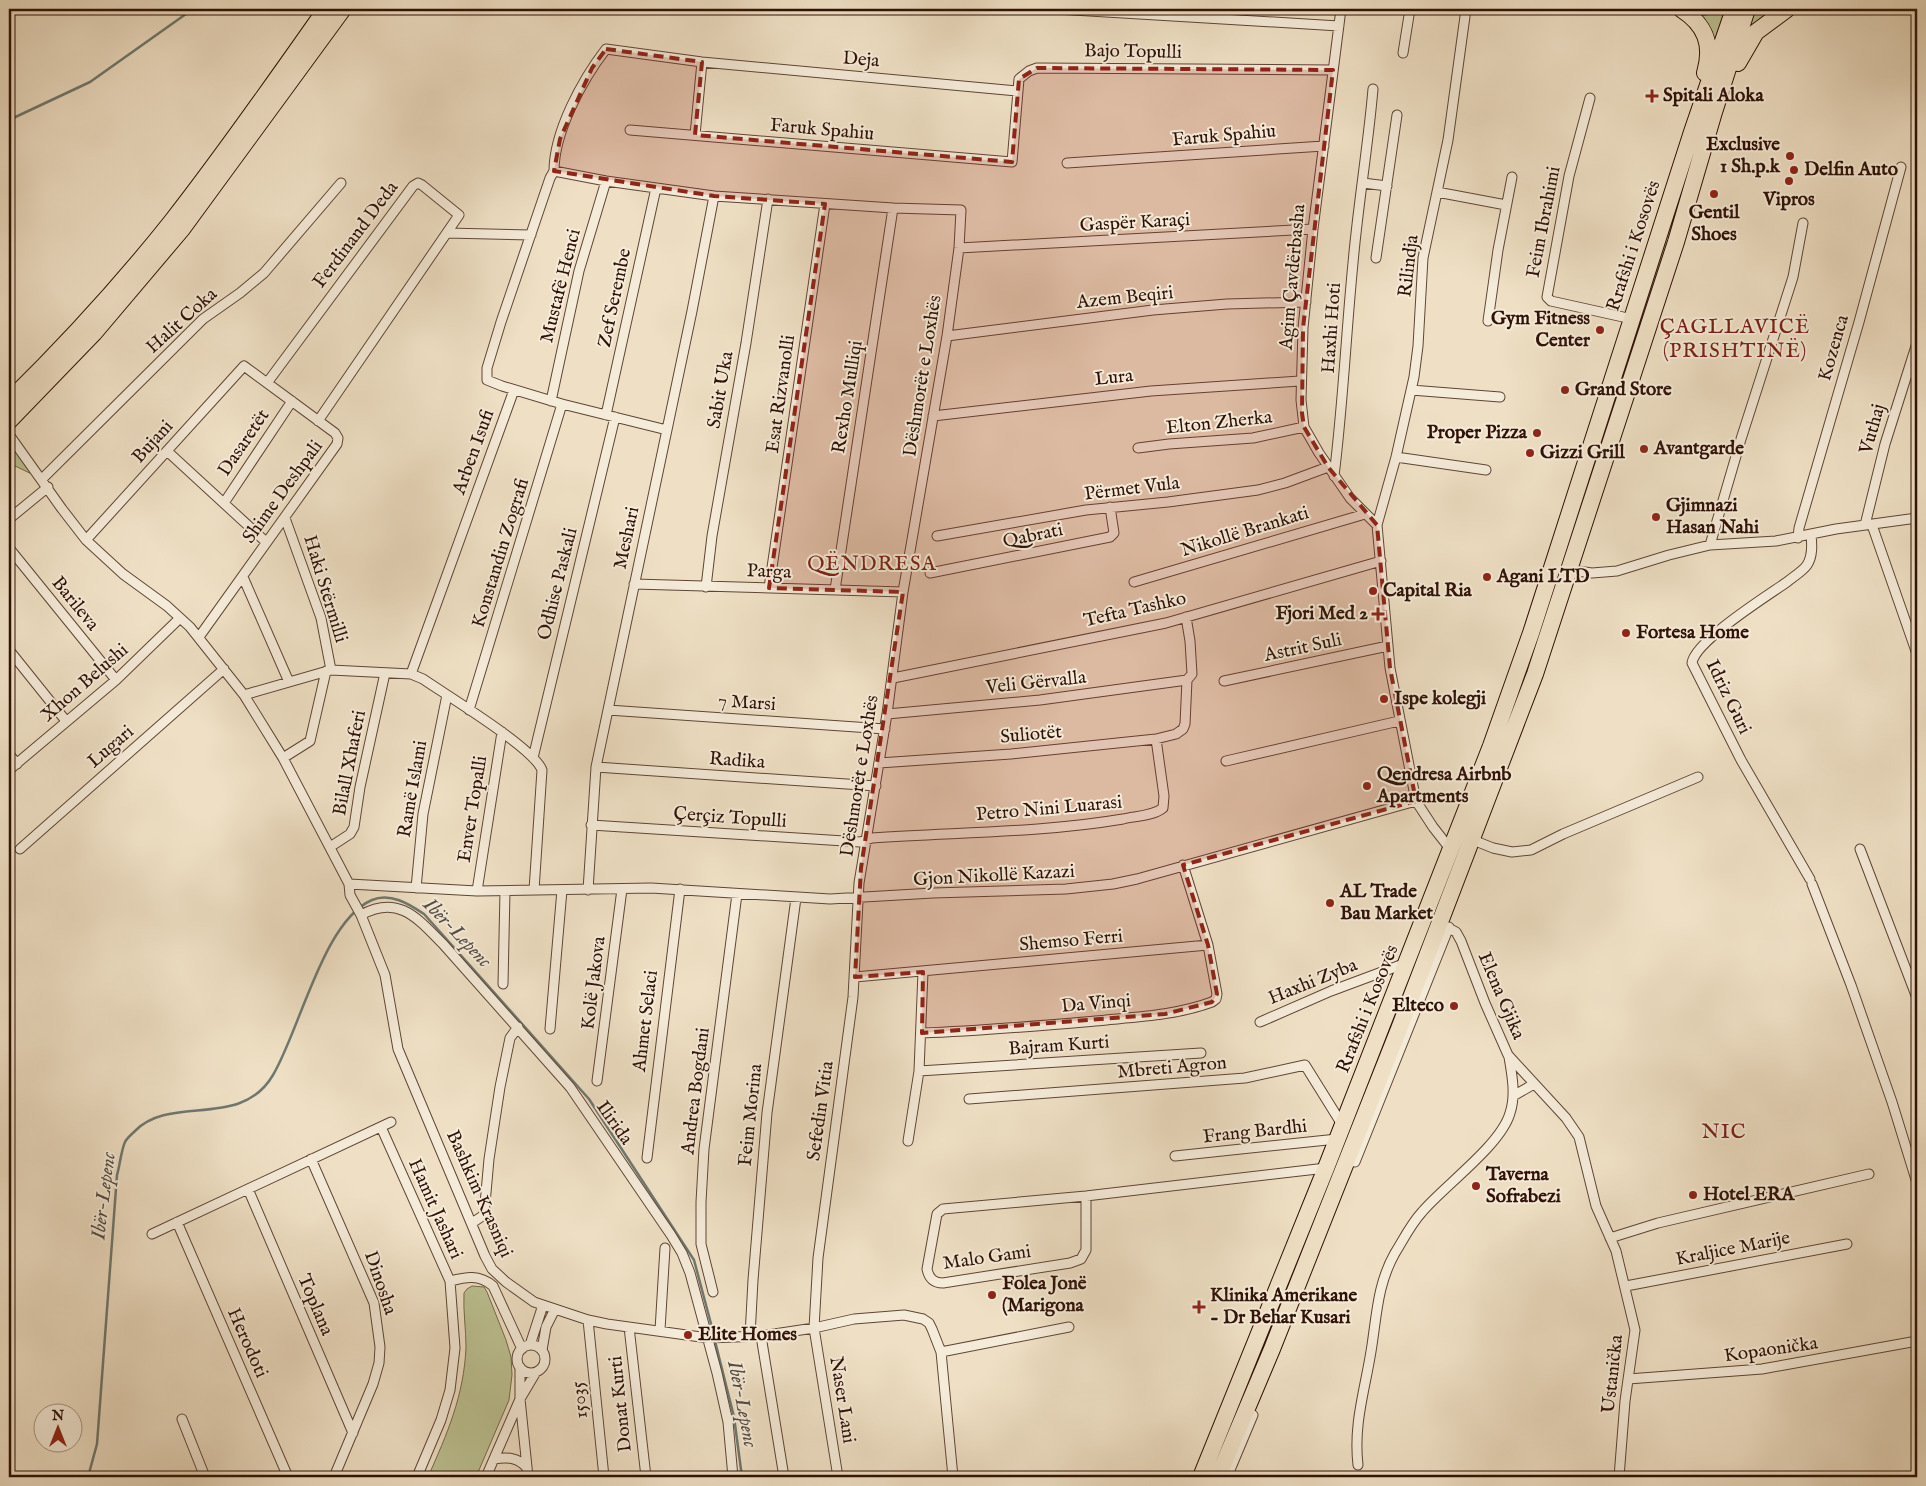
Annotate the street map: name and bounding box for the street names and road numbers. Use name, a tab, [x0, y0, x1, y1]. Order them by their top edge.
street label: Bajo Topulli	[1084, 39, 1182, 65]
street label: Deja	[842, 46, 881, 74]
street label: Faruk Spahiu	[769, 113, 875, 147]
street label: Faruk Spahiu	[1171, 119, 1277, 153]
street label: Feim Ibrahimi	[1521, 164, 1567, 280]
street label: Ferdinand Deda	[308, 176, 405, 293]
street label: Rrafshi i Kosovës	[1602, 178, 1666, 314]
street label: Agim Çavdërbasha	[1275, 202, 1311, 352]
street label: Gaspër Karaçi	[1079, 208, 1191, 238]
street label: Mustafë Henci	[535, 226, 587, 346]
street label: Rilindja	[1393, 233, 1425, 299]
street label: Zef Serembe	[593, 246, 637, 350]
street label: Azem Beqiri	[1074, 281, 1175, 315]
street label: Halit Coka	[141, 282, 223, 359]
street label: Haxhi Hoti	[1317, 282, 1347, 374]
street label: Dëshmorët e Loxhës	[898, 294, 948, 458]
street label: Kozenca	[1813, 311, 1855, 384]
street label: Esat Rizvanolli	[761, 333, 801, 455]
street label: Rexho Mulliqi	[827, 339, 869, 455]
street label: Sabit Uka	[702, 349, 740, 431]
street label: Lura	[1094, 364, 1135, 392]
street label: Vuthaj	[1854, 401, 1892, 458]
street label: Dasaretët	[213, 404, 275, 481]
street label: Elton Zherka	[1165, 405, 1274, 441]
street label: Arben Isufi	[447, 406, 500, 499]
street label: Bujani	[127, 415, 179, 469]
street label: Shime Deshpali	[237, 436, 329, 548]
street label: Përmet Vula	[1083, 471, 1182, 507]
street label: Konstandin Zografi	[467, 475, 535, 631]
street label: Nikollë Brankati	[1178, 501, 1312, 563]
street label: Meshari	[609, 504, 645, 572]
street label: Qabrati	[1001, 518, 1065, 554]
street label: Odhise Paskali	[532, 525, 584, 643]
street label: Haki Stërmilli	[297, 532, 353, 646]
street label: Parga	[746, 559, 792, 585]
street label: Barileva	[46, 572, 105, 637]
street label: Tefta Tashko	[1081, 587, 1189, 633]
street label: Astrit Suli	[1261, 628, 1344, 668]
street label: Xhon Belushi	[36, 639, 134, 727]
street label: Idriz Guri	[1700, 656, 1756, 738]
street label: Veli Gërvalla	[984, 666, 1088, 700]
street label: 7 Marsi	[717, 689, 777, 717]
street label: Dëshmorët e Loxhës	[835, 694, 885, 858]
street label: Bilall Xhaferi	[328, 708, 372, 818]
street label: Lugari	[83, 720, 139, 774]
street label: Suliotët	[999, 720, 1063, 750]
street label: Ramë Islami	[393, 739, 433, 839]
street label: Radika	[708, 747, 767, 775]
street label: Enver Topalli	[453, 754, 493, 864]
street label: Petro Nini Luarasi	[975, 791, 1123, 827]
street label: Çerçiz Topulli	[673, 802, 787, 834]
street label: Gjon Nikollë Kazazi	[913, 860, 1075, 892]
street label: Shemso Ferri	[1018, 925, 1124, 957]
street label: Kolë Jakova	[576, 934, 612, 1031]
street label: Rrafshi i Kosovës	[1331, 941, 1405, 1077]
street label: Elena Gjika	[1472, 949, 1530, 1044]
street label: Haxhi Zyba	[1265, 953, 1362, 1011]
street label: Ahmet Selaci	[628, 969, 664, 1074]
street label: Da Vinqi	[1060, 989, 1132, 1019]
street label: Andrea Bogdani	[676, 1026, 716, 1157]
street label: Bajram Kurti	[1008, 1030, 1110, 1062]
street label: Mbreti Agron	[1116, 1051, 1228, 1085]
street label: Sefedin Vitia	[802, 1059, 840, 1163]
street label: Feim Morina	[734, 1062, 768, 1167]
street label: Ilirida	[590, 1096, 638, 1151]
street label: Frang Bardhi	[1202, 1115, 1308, 1149]
street label: Bashkim Krasniqi	[440, 1127, 518, 1261]
street label: Hamit Jashari	[402, 1155, 468, 1263]
street label: Kraljice Marije	[1674, 1226, 1792, 1272]
street label: Malo Gami	[941, 1240, 1033, 1276]
street label: Dinosha	[358, 1248, 402, 1319]
street label: Toplana	[291, 1271, 339, 1340]
street label: Herodoti	[221, 1304, 273, 1382]
street label: Kopaonička	[1723, 1331, 1820, 1368]
street label: Ustanička	[1597, 1333, 1629, 1414]
street label: Donat Kurti	[604, 1355, 638, 1453]
street label: Naser Lani	[823, 1355, 861, 1445]
street label: 15035	[566, 1380, 594, 1420]

